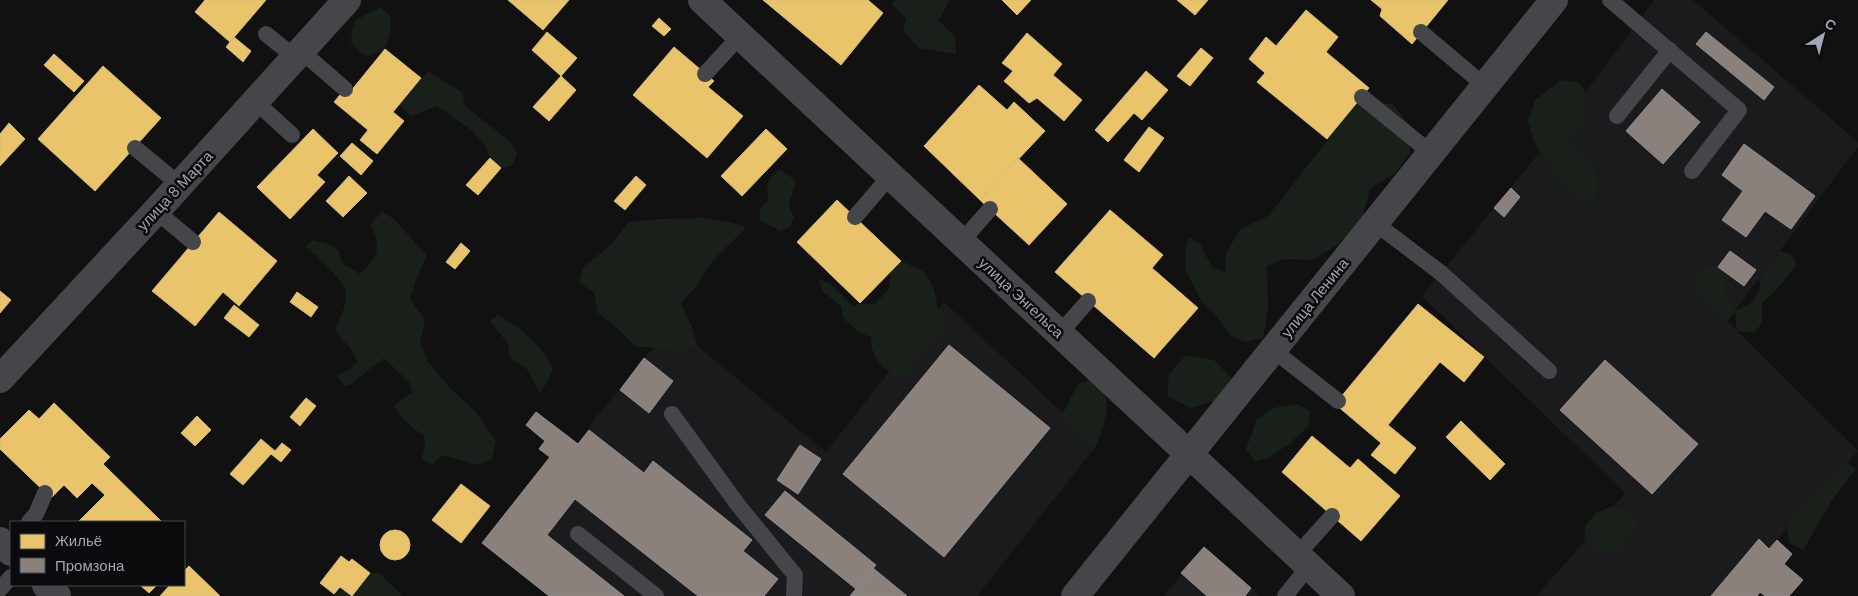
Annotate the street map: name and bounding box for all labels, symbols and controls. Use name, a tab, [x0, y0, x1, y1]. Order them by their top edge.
north arrow	[1798, 10, 1848, 60]
text: С	[1821, 14, 1840, 35]
street label: улица 8 Марта	[133, 146, 218, 235]
street label: улица Энгельса	[974, 253, 1068, 343]
street label: улица Ленина	[1277, 254, 1354, 342]
legend	[10, 521, 185, 586]
text: Жильё	[55, 531, 102, 551]
text: Промзона	[55, 556, 125, 576]

